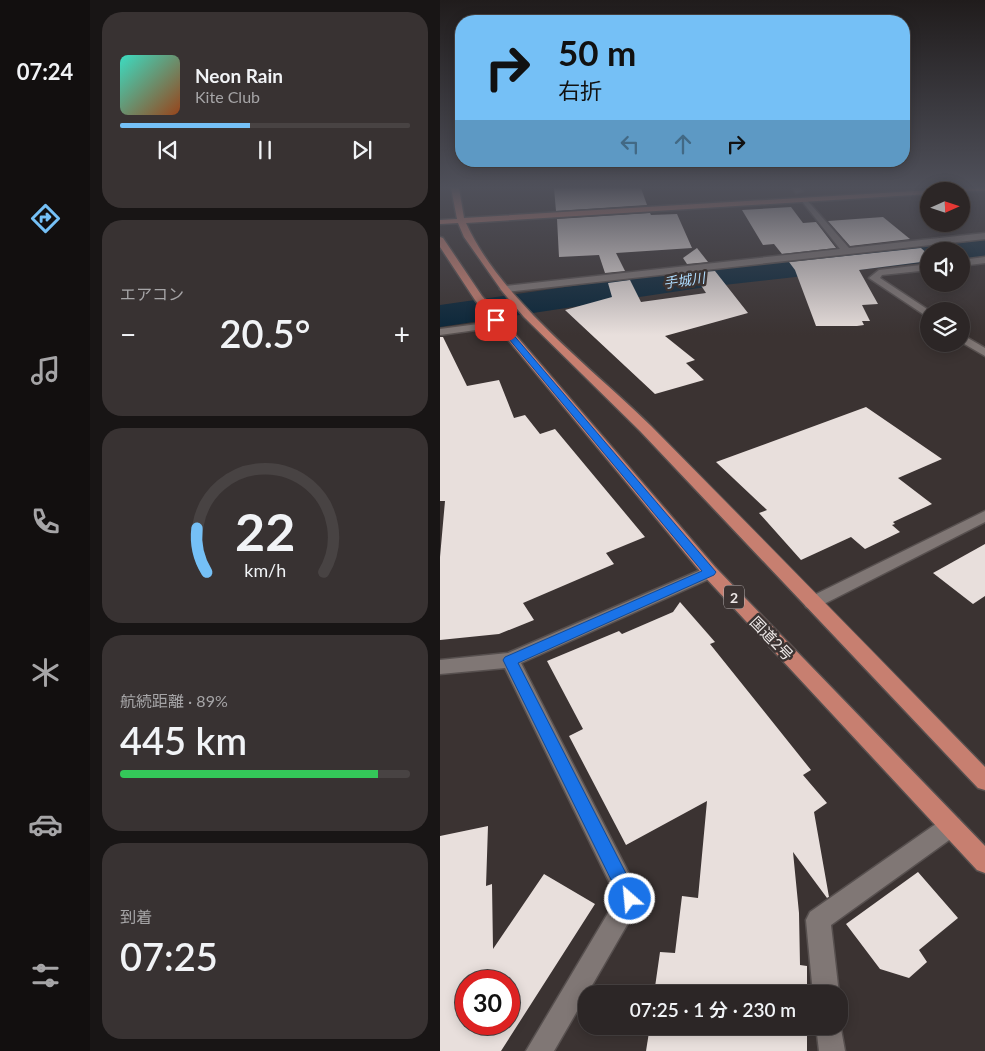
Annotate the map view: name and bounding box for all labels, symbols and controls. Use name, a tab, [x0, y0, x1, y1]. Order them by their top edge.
text: 50 m	[558, 31, 636, 73]
icon: right	[475, 35, 540, 100]
text: 07:24	[17, 58, 73, 85]
text: Neon Rain	[195, 64, 283, 87]
text: 右折	[558, 77, 602, 104]
text: Kite Club	[195, 87, 260, 106]
icon: left	[616, 130, 644, 158]
icon: ahead	[669, 130, 697, 158]
icon: right	[722, 130, 750, 158]
icon: previous	[154, 136, 182, 164]
icon: pause	[251, 136, 279, 164]
icon: next	[348, 136, 376, 164]
north arrow	[920, 182, 970, 232]
map controls	[920, 182, 970, 352]
icon: directions	[28, 201, 63, 236]
button: sound	[920, 242, 970, 292]
water label: 手城川	[662, 268, 708, 291]
text: エアコン	[120, 284, 184, 303]
pin	[475, 299, 517, 341]
button: layers	[920, 302, 970, 352]
icon: arrive	[482, 306, 510, 334]
text: 20.5°	[220, 310, 310, 356]
text: −	[120, 317, 136, 351]
text: +	[394, 317, 410, 351]
icon: music	[28, 353, 63, 388]
text: 22	[235, 500, 295, 562]
icon: phone	[28, 504, 63, 539]
text: km/h	[244, 559, 286, 581]
road number: 2	[724, 586, 744, 608]
street label: 国道2号	[747, 612, 797, 664]
icon: climate	[28, 655, 63, 690]
text: 航続距離 · 89%	[120, 691, 228, 710]
text: 445 km	[120, 717, 247, 763]
icon: car	[28, 807, 63, 842]
position arrow	[603, 872, 655, 924]
text: 到着	[120, 907, 152, 926]
text: 07:25	[120, 933, 218, 979]
icon: filters	[28, 958, 63, 993]
speed limit sign: 30	[455, 970, 520, 1035]
text: 07:25 · 1 分 · 230 m	[630, 998, 796, 1021]

